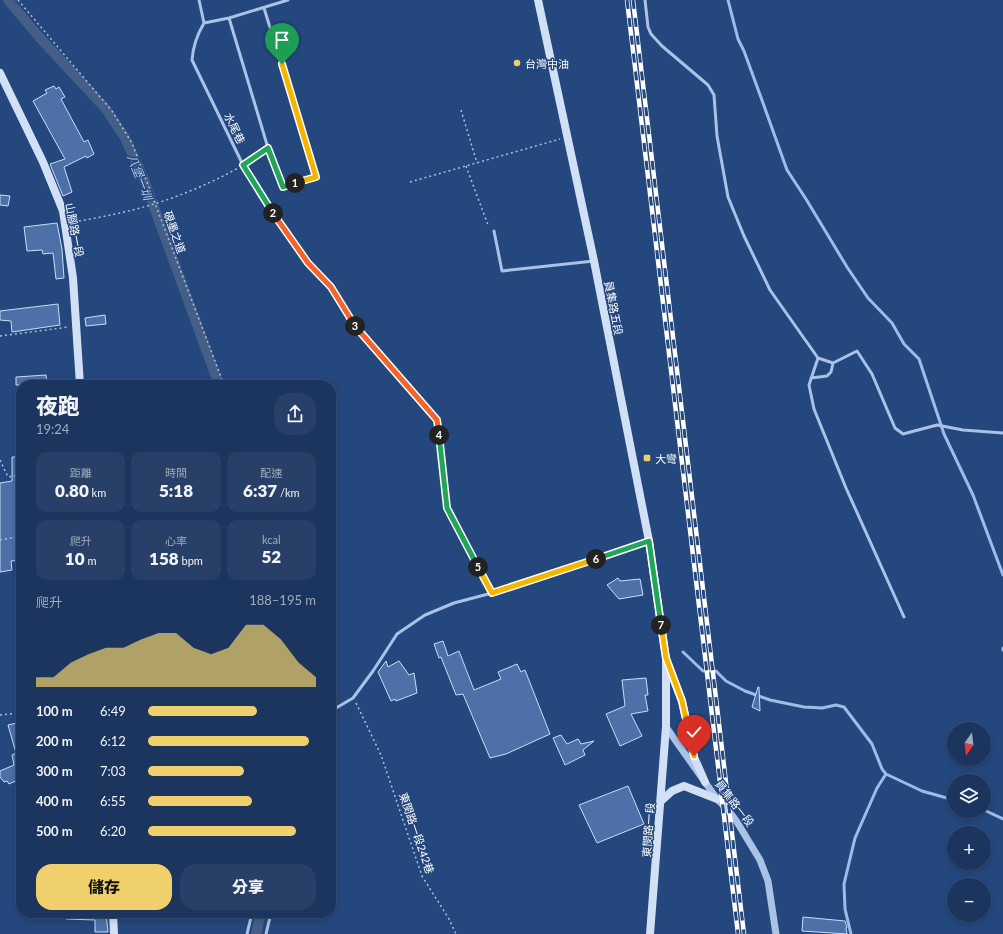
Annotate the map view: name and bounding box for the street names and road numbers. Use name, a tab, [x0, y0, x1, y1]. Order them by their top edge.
street label: 水尾巷	[222, 110, 248, 146]
street label: 山腳路一段	[63, 202, 87, 258]
street label: 硯墨之道	[161, 209, 189, 255]
street label: 員集路五段	[602, 280, 626, 336]
street label: 員集路一段	[713, 777, 757, 829]
street label: 東閔路一段242巷	[397, 791, 437, 875]
street label: 東閔路一段	[640, 802, 656, 858]

